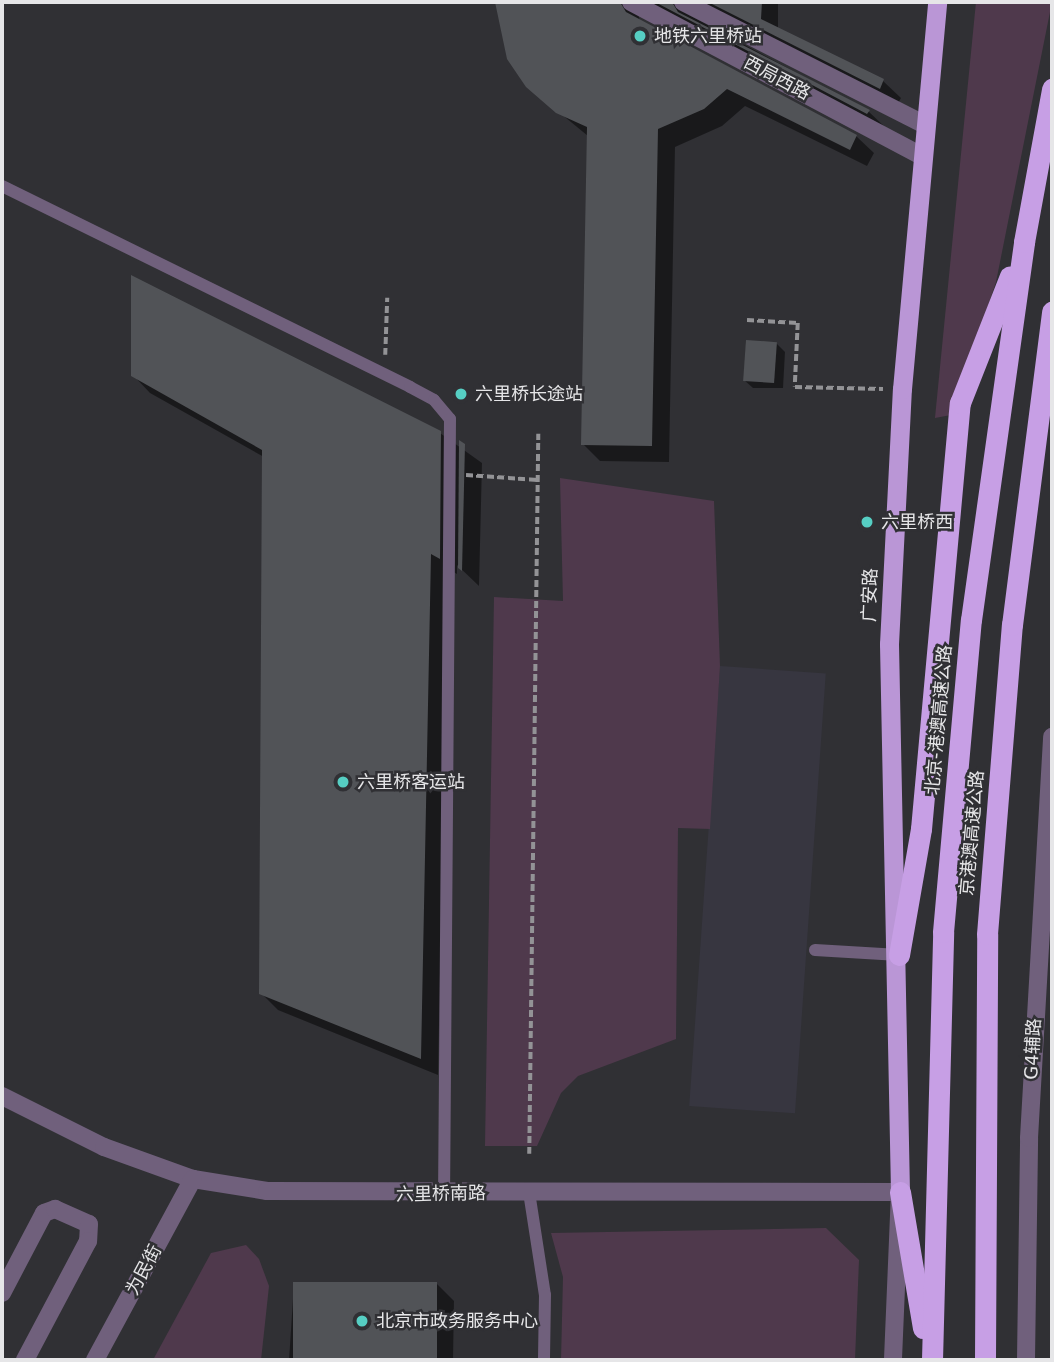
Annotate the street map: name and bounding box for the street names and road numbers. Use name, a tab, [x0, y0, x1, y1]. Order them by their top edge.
street label: 西局西路	[740, 52, 814, 104]
street label: 广安路	[858, 568, 882, 622]
street label: 北京-港澳高速公路	[922, 644, 956, 796]
street label: 京港澳高速公路	[956, 769, 988, 897]
street label: G4辅路	[1021, 1018, 1045, 1080]
street label: 六里桥南路	[396, 1182, 486, 1206]
street label: 为民街	[122, 1241, 166, 1299]

